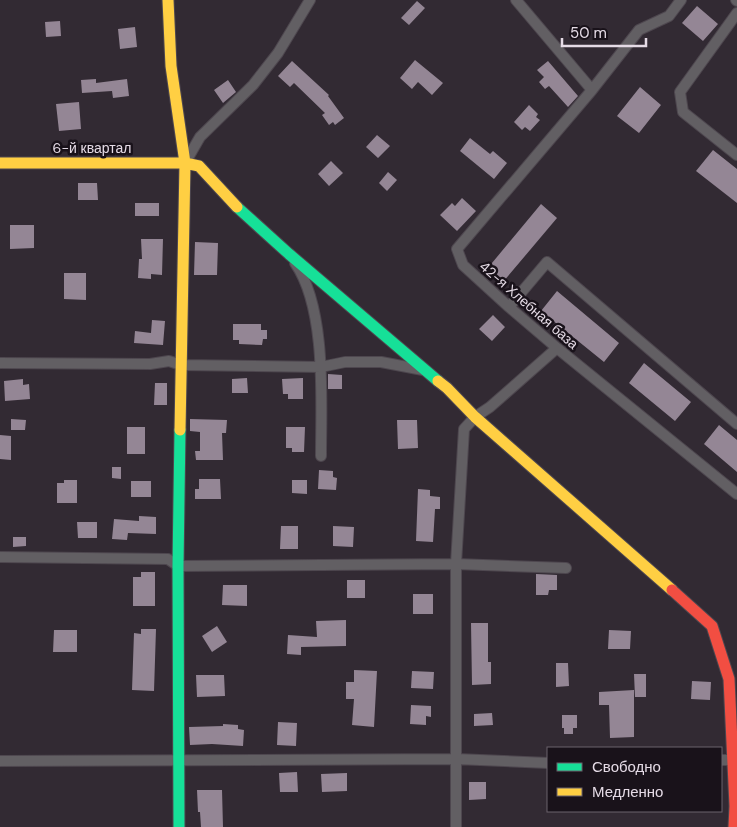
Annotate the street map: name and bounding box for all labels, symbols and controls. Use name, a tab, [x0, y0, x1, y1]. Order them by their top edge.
scale bar	[562, 15, 646, 47]
text: 50 m	[570, 23, 607, 43]
street label: 6-й квартал	[53, 139, 131, 157]
street label: 42-я Хлебная база	[476, 257, 582, 353]
legend	[547, 747, 722, 812]
text: Свободно	[592, 757, 661, 777]
text: Медленно	[592, 782, 663, 802]

